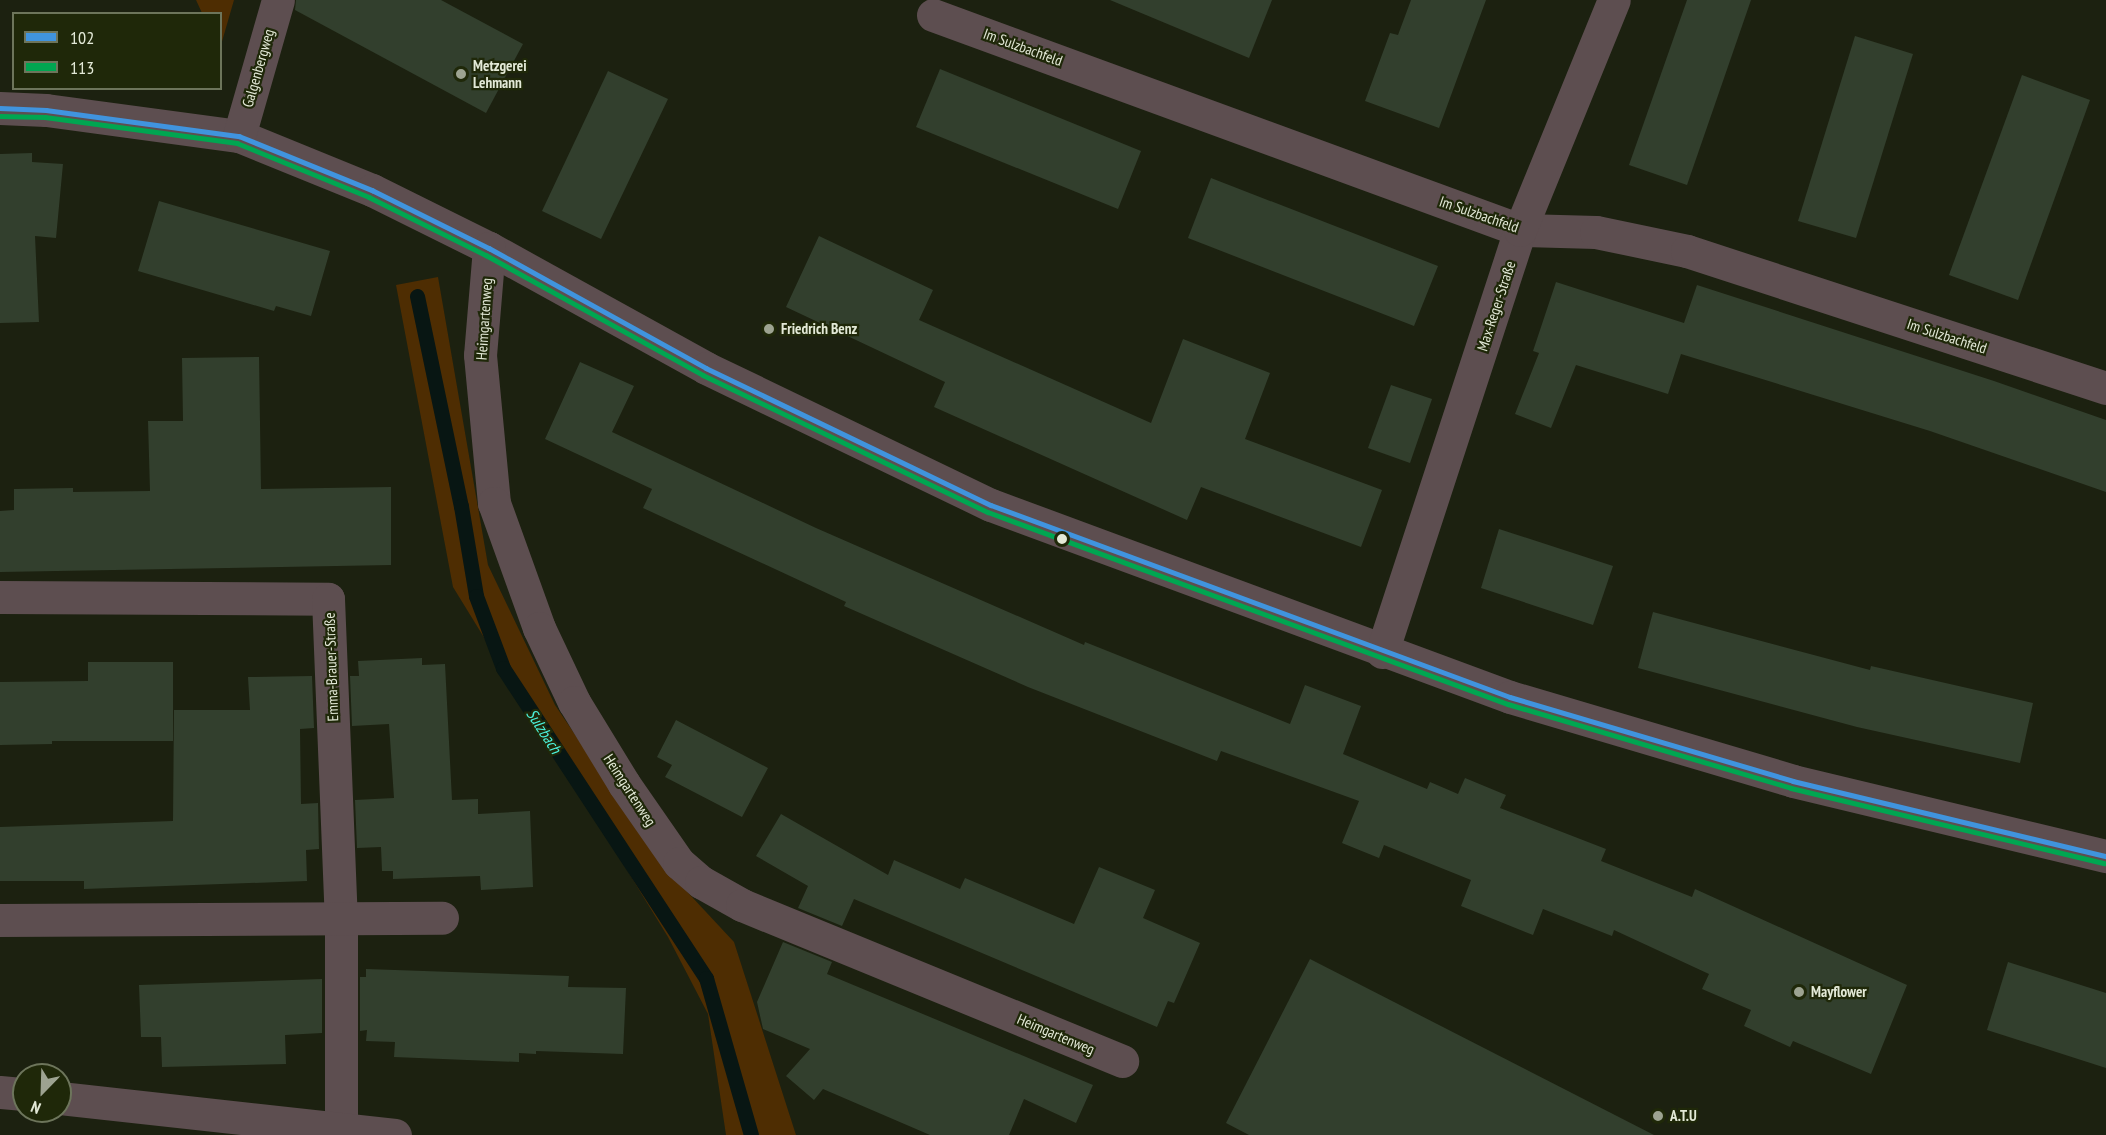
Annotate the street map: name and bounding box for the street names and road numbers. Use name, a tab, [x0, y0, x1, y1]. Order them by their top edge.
street label: Im Sulzbachfeld	[981, 24, 1065, 70]
street label: Galgenbergweg	[238, 27, 278, 109]
street label: Im Sulzbachfeld	[1437, 192, 1521, 236]
street label: Max-Reger-Straße	[1473, 259, 1519, 353]
street label: Heimgartenweg	[472, 277, 496, 361]
street label: Im Sulzbachfeld	[1905, 315, 1989, 357]
street label: Emma-Brauer-Straße	[320, 612, 342, 722]
street label: Heimgartenweg	[600, 751, 660, 829]
street label: Heimgartenweg	[1015, 1010, 1097, 1058]

